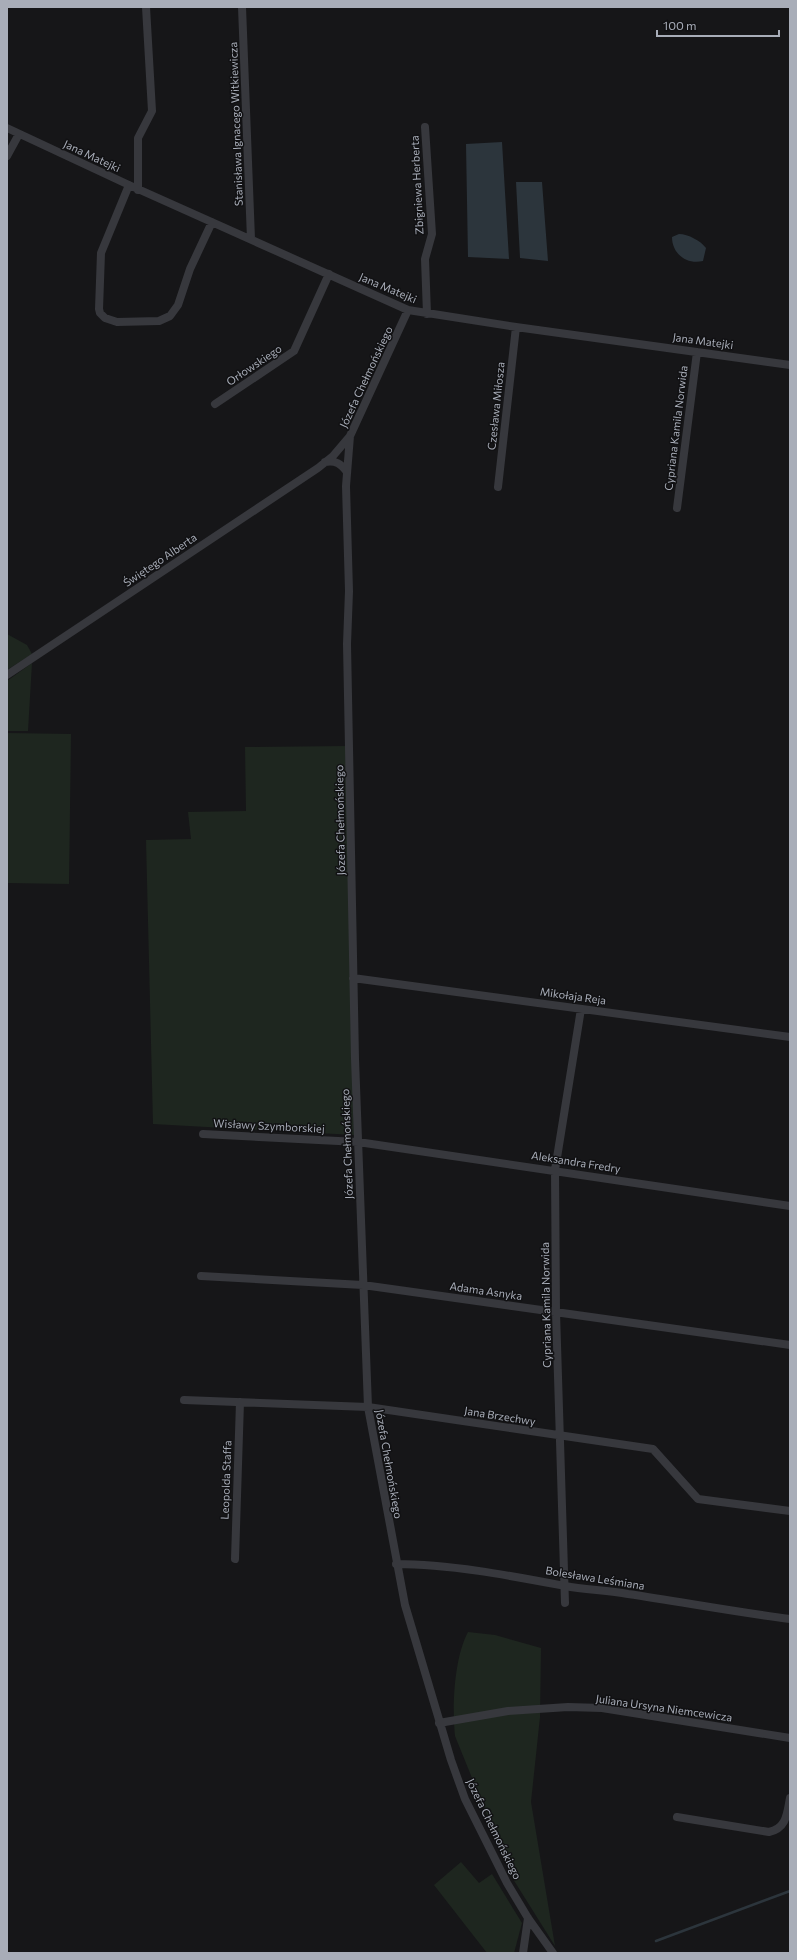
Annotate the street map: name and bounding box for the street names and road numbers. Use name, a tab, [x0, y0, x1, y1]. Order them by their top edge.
street label: Stanisława Ignacego Witkiewicza	[226, 42, 245, 206]
street label: Zbigniewa Herberta	[407, 135, 426, 235]
street label: Jana Matejki	[61, 137, 123, 175]
street label: Jana Matejki	[357, 270, 419, 306]
street label: Józefa Chełmońskiego	[336, 324, 396, 430]
street label: Jana Matejki	[672, 330, 734, 352]
street label: Orłowskiego	[224, 341, 284, 388]
street label: Czesława Miłosza	[484, 361, 507, 451]
street label: Cypriana Kamila Norwida	[661, 365, 690, 491]
street label: Świętego Alberta	[120, 529, 199, 589]
street label: Józefa Chełmońskiego	[332, 764, 348, 875]
street label: Mikołaja Reja	[539, 984, 607, 1007]
street label: Józefa Chełmońskiego	[338, 1088, 356, 1199]
street label: Wisławy Szymborskiej	[213, 1116, 325, 1135]
street label: Aleksandra Fredry	[530, 1148, 622, 1175]
street label: Cypriana Kamila Norwida	[538, 1242, 553, 1368]
street label: Adama Asnyka	[449, 1279, 523, 1302]
street label: Jana Brzechwy	[463, 1403, 537, 1429]
street label: Józefa Chełmońskiego	[373, 1408, 406, 1520]
street label: Leopolda Staffa	[218, 1440, 233, 1520]
street label: Bolesława Leśmiana	[545, 1563, 646, 1592]
street label: Juliana Ursyna Niemcewicza	[595, 1691, 733, 1725]
street label: Józefa Chełmońskiego	[463, 1776, 525, 1882]

